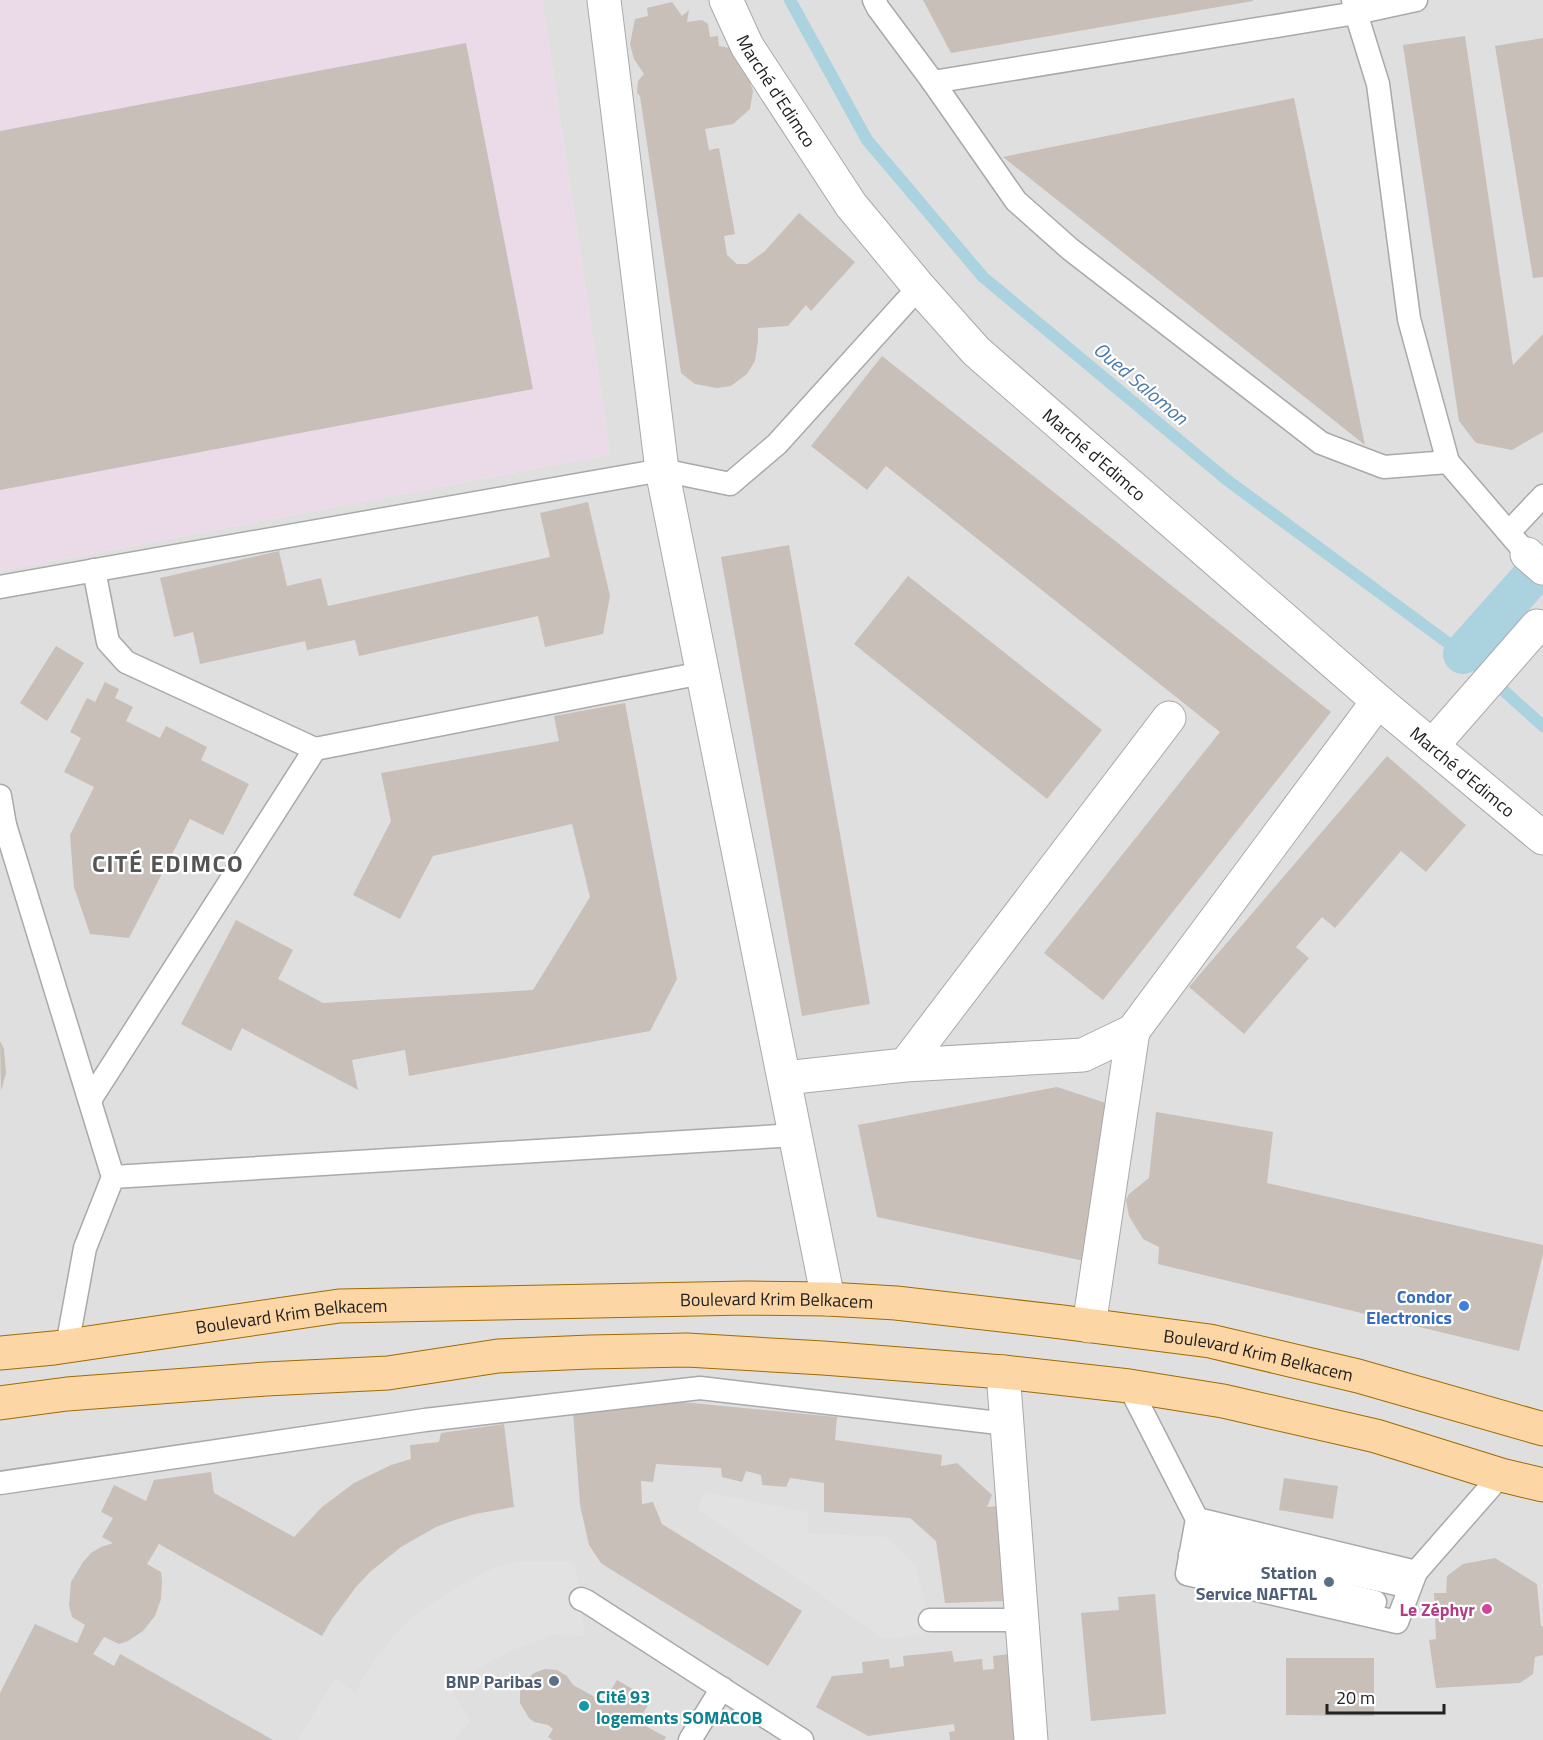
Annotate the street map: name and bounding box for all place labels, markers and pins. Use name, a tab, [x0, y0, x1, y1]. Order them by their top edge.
place label: Condor Electronics	[1366, 1283, 1452, 1331]
marker: Condor Electronics	[1457, 1299, 1471, 1313]
place label: Station Service NAFTAL	[1196, 1559, 1318, 1607]
marker: Station Service NAFTAL	[1322, 1575, 1336, 1589]
place label: Le Zéphyr	[1399, 1596, 1475, 1623]
marker: Le Zéphyr	[1480, 1602, 1494, 1616]
place label: BNP Paribas	[445, 1668, 542, 1695]
marker: BNP Paribas	[547, 1674, 561, 1688]
place label: Cité 93 logements SOMACOB	[596, 1683, 763, 1731]
marker: Cité 93 logements SOMACOB	[577, 1699, 591, 1713]

